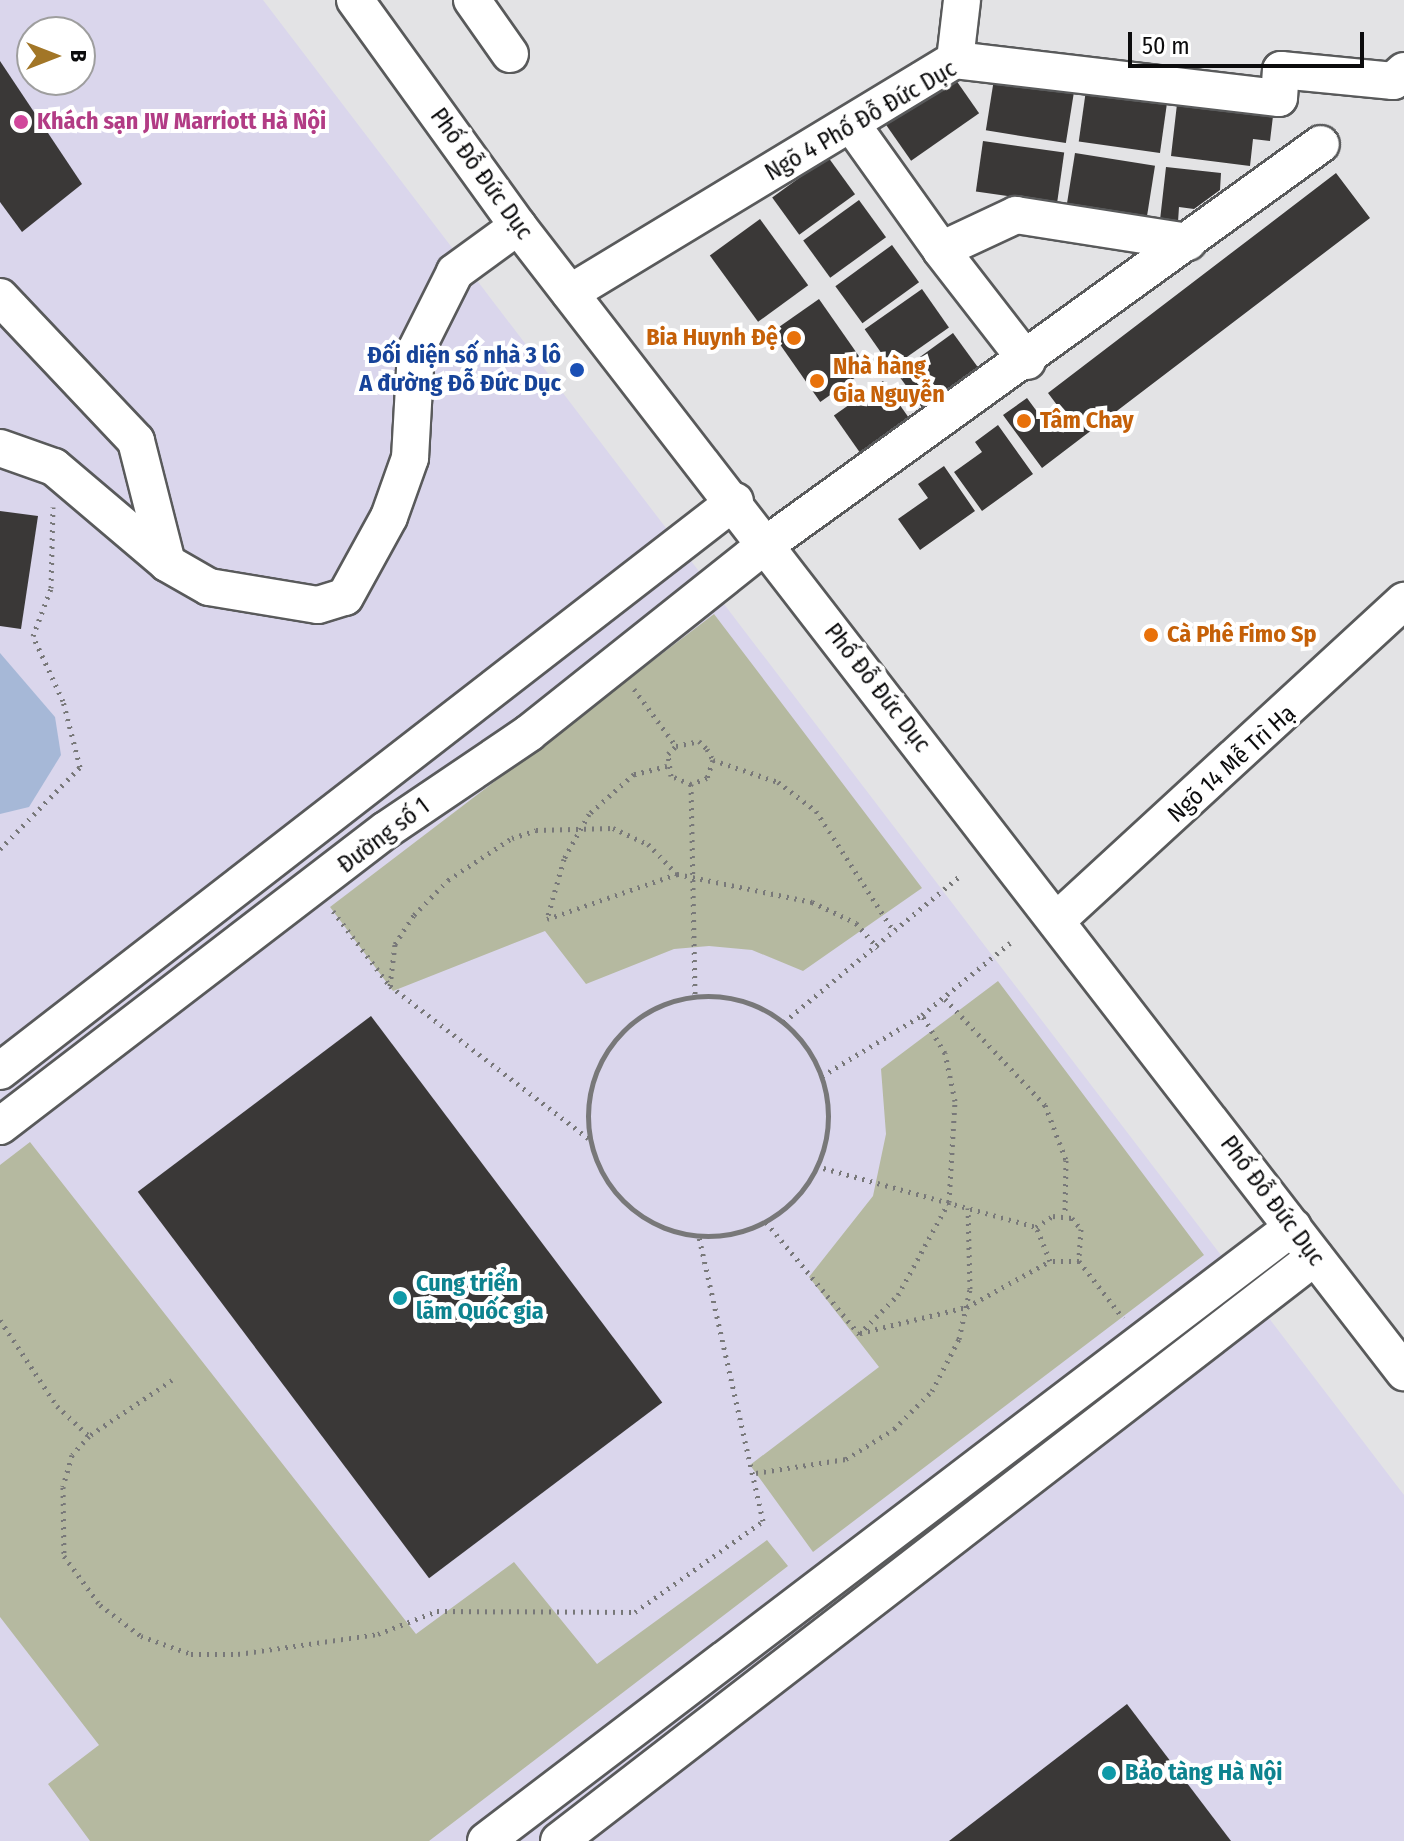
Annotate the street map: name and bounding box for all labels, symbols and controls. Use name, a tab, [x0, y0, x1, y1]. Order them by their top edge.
north arrow	[16, 16, 96, 96]
scale bar	[1132, 16, 1368, 66]
text: 50 m	[1142, 32, 1190, 60]
text: B	[65, 50, 92, 62]
street label: Ngõ 4 Phố Đỗ Đức Dục	[760, 54, 962, 188]
street label: Phố Đỗ Đức Dục	[424, 103, 538, 245]
place label: Khách sạn JW Marriott Hà Nội	[37, 108, 326, 136]
marker: Khách sạn JW Marriott Hà Nội	[12, 113, 30, 131]
place label: Bia Huynh Đệ	[646, 324, 778, 352]
marker: Bia Huynh Đệ	[785, 329, 803, 347]
place label: Đối diện số nhà 3 lô A đường Đỗ Đức Dục	[359, 342, 561, 398]
place label: Nhà hàng Gia Nguyễn	[833, 353, 945, 409]
marker: Đối diện số nhà 3 lô A đường Đỗ Đức Dục	[568, 361, 586, 379]
marker: Nhà hàng Gia Nguyễn	[808, 372, 826, 390]
place label: Tâm Chay	[1040, 407, 1134, 435]
marker: Tâm Chay	[1015, 412, 1033, 430]
street label: Phố Đỗ Đức Dục	[818, 618, 936, 758]
place label: Cà Phê Fimo Sp	[1167, 621, 1316, 649]
marker: Cà Phê Fimo Sp	[1142, 626, 1160, 644]
street label: Ngõ 14 Mễ Trì Hạ	[1162, 699, 1302, 829]
street label: Đường số 1	[332, 792, 436, 880]
street label: Phố Đỗ Đức Dục	[1214, 1130, 1330, 1272]
place label: Cung triển lãm Quốc gia	[416, 1270, 544, 1326]
marker: Cung triển lãm Quốc gia	[391, 1289, 409, 1307]
place label: Bảo tàng Hà Nội	[1125, 1759, 1283, 1787]
marker: Bảo tàng Hà Nội	[1100, 1764, 1118, 1782]

